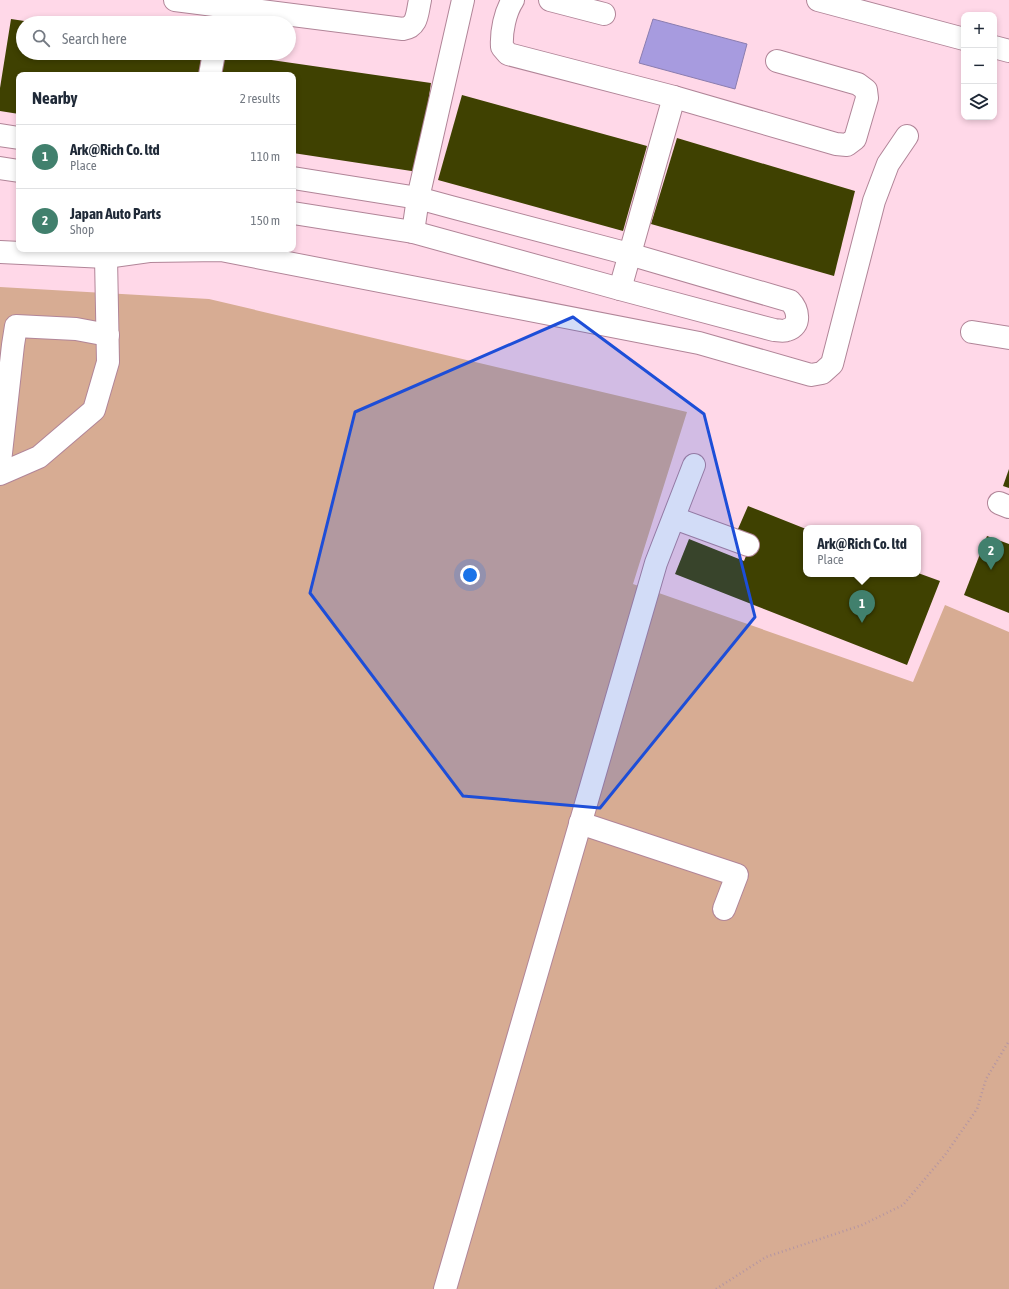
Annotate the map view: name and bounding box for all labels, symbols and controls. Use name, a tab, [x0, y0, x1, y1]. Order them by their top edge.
map controls	[961, 12, 997, 120]
button: +	[961, 12, 997, 48]
search box	[16, 16, 296, 60]
icon: search	[30, 27, 52, 49]
text: Search here	[62, 30, 127, 47]
button: −	[961, 48, 997, 84]
button: layers	[961, 84, 997, 120]
text: Nearby	[32, 88, 78, 108]
text: 2 results	[240, 91, 280, 106]
text: Ark@Rich Co. ltd	[70, 141, 160, 158]
text: 1	[42, 149, 48, 164]
text: 110 m	[251, 149, 280, 164]
text: Place	[70, 158, 97, 173]
text: Japan Auto Parts	[70, 205, 161, 222]
text: 2	[42, 213, 48, 228]
text: 150 m	[251, 213, 280, 228]
text: Shop	[70, 222, 94, 237]
popup	[803, 525, 921, 577]
text: Ark@Rich Co. ltd	[817, 535, 907, 552]
pin: 2	[978, 537, 1004, 570]
text: Place	[817, 552, 844, 567]
your location	[460, 565, 480, 585]
pin: 1	[849, 590, 875, 623]

